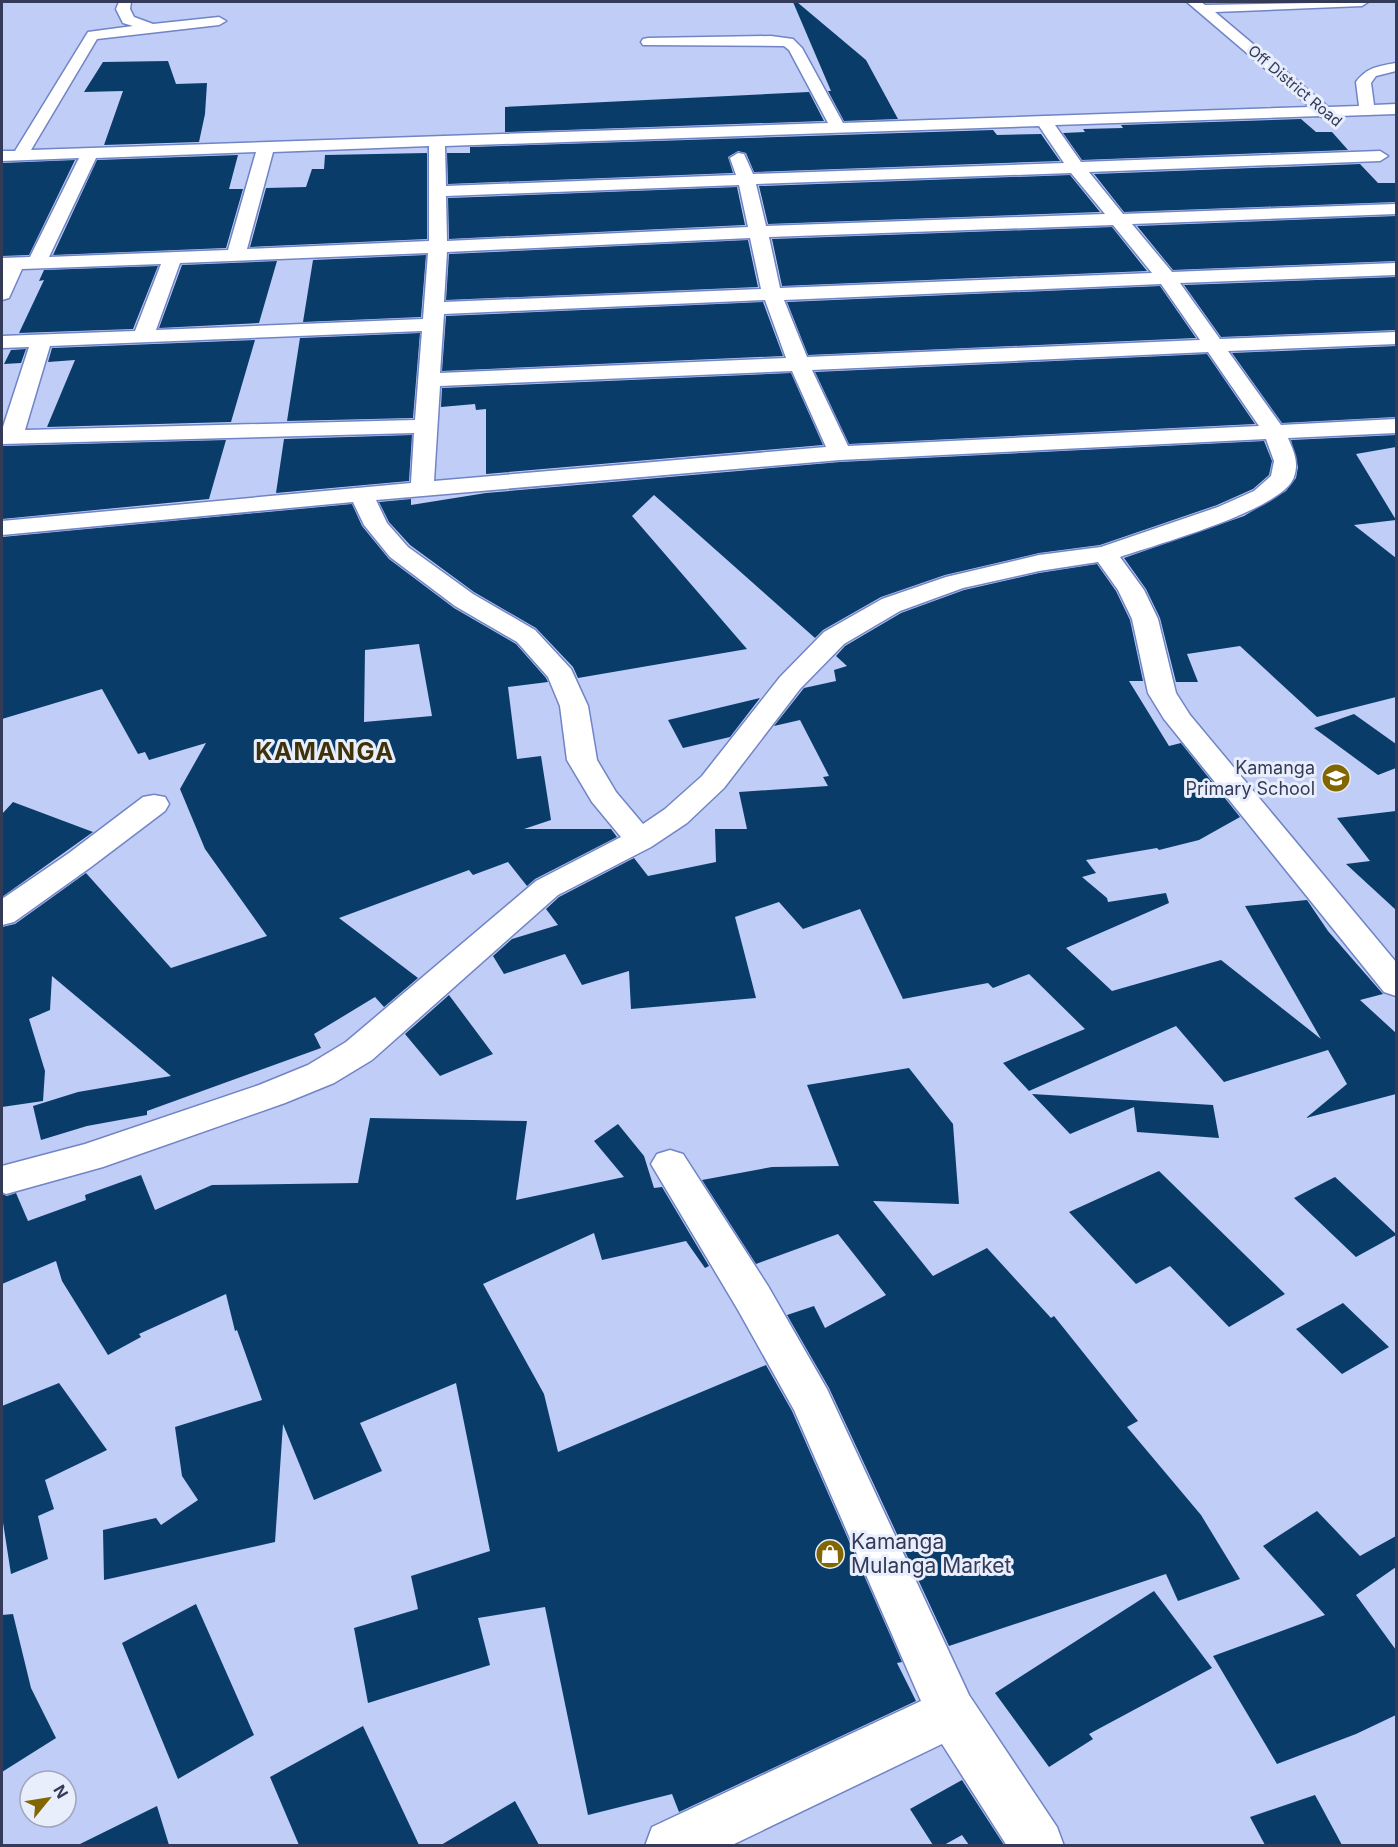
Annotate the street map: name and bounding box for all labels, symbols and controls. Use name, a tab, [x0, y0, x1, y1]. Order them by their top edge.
street label: Off District Road	[1244, 41, 1346, 130]
district label: KAMANGA	[255, 737, 395, 766]
place label: Kamanga Primary School	[1186, 757, 1315, 799]
school or university icon: Kamanga Primary School	[1320, 762, 1352, 794]
place label: Kamanga Mulanga Market	[851, 1529, 1012, 1578]
shop icon: Kamanga Mulanga Market	[814, 1538, 846, 1570]
north arrow	[18, 1769, 78, 1829]
text: N	[49, 1781, 73, 1802]

